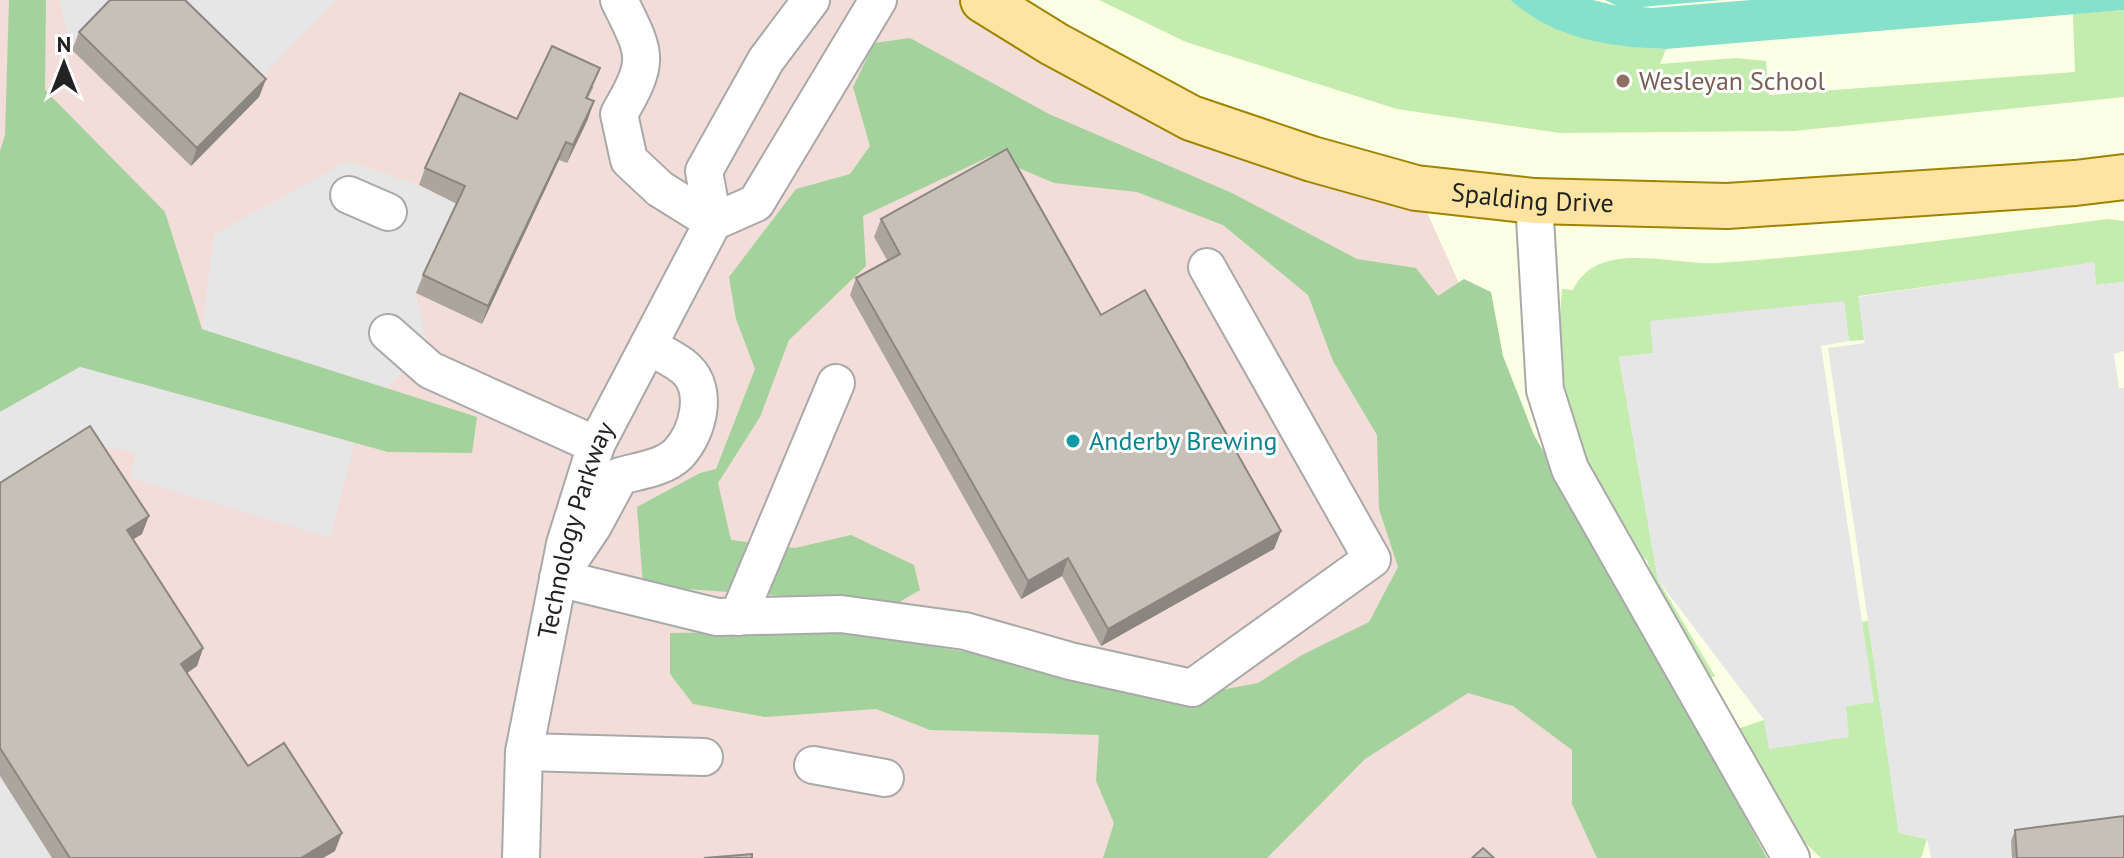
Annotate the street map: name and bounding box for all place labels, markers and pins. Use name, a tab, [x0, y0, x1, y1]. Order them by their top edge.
place label: Wesleyan School	[1639, 64, 1826, 97]
marker: Wesleyan School	[1614, 72, 1632, 90]
place label: Anderby Brewing	[1089, 424, 1278, 457]
marker: Anderby Brewing	[1064, 432, 1082, 450]

